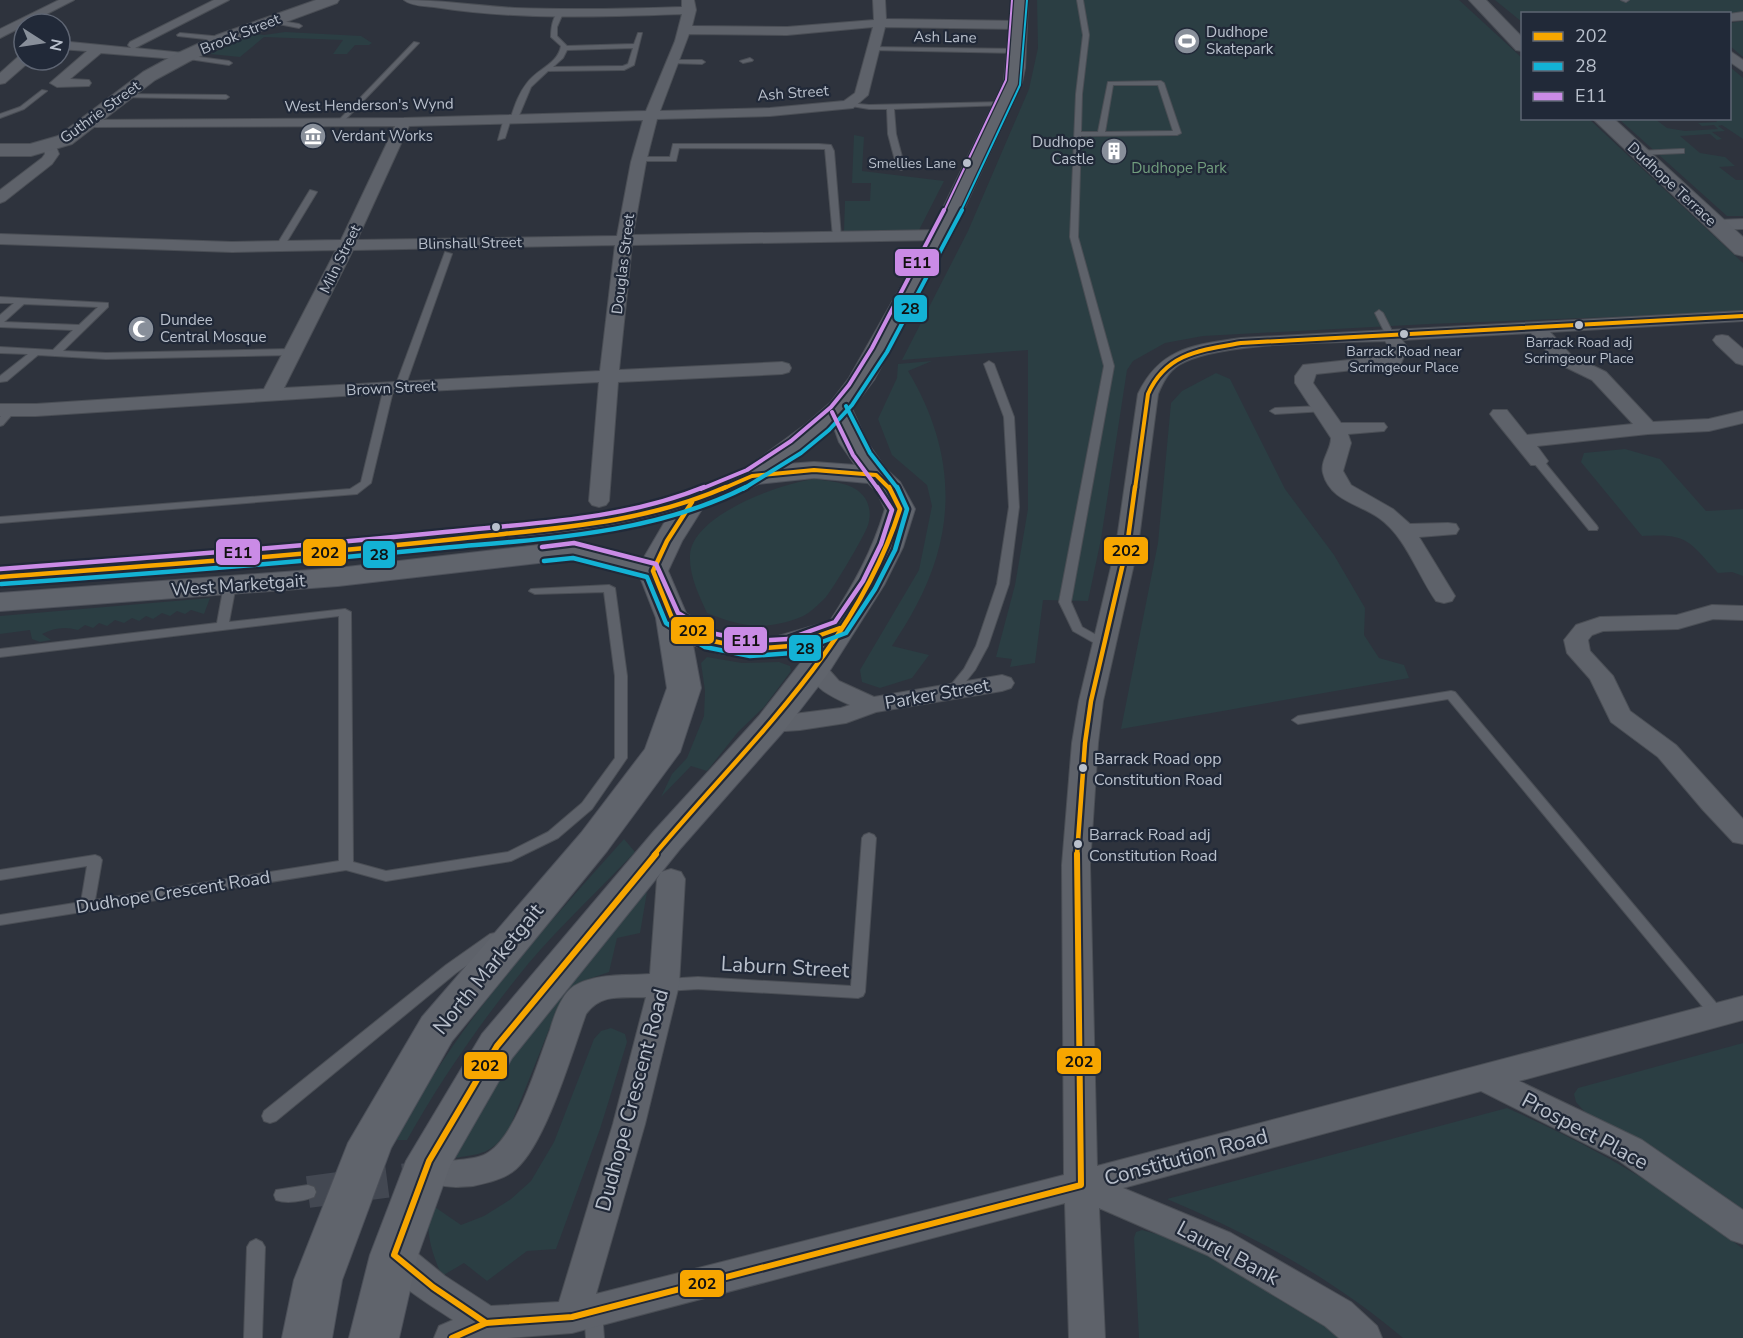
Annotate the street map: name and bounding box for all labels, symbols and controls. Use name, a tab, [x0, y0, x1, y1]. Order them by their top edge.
street label: Brook Street	[197, 9, 284, 59]
north arrow	[12, 12, 72, 72]
legend	[1521, 12, 1731, 120]
place label: Dudhope Skatepark	[1206, 22, 1274, 59]
text: 202	[1575, 24, 1607, 48]
street label: Ash Lane	[913, 26, 977, 48]
sports icon: Dudhope Skatepark	[1172, 26, 1202, 56]
text: N	[44, 37, 68, 53]
text: 28	[1575, 54, 1597, 78]
street label: Guthrie Street	[56, 76, 145, 148]
street label: Ash Street	[757, 80, 830, 105]
text: E11	[1575, 84, 1607, 108]
street label: West Henderson's Wynd	[284, 94, 454, 116]
museum icon: Verdant Works	[298, 121, 328, 151]
place label: Verdant Works	[331, 126, 433, 146]
place label: Dudhope Castle	[1032, 132, 1094, 169]
building icon: Dudhope Castle	[1099, 136, 1129, 166]
street label: Dudhope Terrace	[1623, 137, 1721, 231]
place label: Smellies Lane	[868, 154, 956, 173]
marker: Smellies Lane	[961, 157, 973, 169]
park label: Dudhope Park	[1131, 158, 1227, 178]
street label: Douglas Street	[607, 212, 639, 315]
street label: Miln Street	[315, 221, 366, 297]
street label: Blinshall Street	[418, 232, 523, 254]
line badge: E11	[894, 248, 940, 277]
text: E11	[903, 252, 931, 274]
line badge: 28	[893, 294, 928, 323]
text: 28	[900, 298, 920, 320]
place label: Dundee Central Mosque	[160, 310, 266, 347]
mosque icon: Dundee Central Mosque	[126, 314, 156, 344]
marker: Barrack Road adj Scrimgeour Place	[1573, 319, 1585, 331]
marker: Barrack Road near Scrimgeour Place	[1398, 328, 1410, 340]
place label: Barrack Road adj Scrimgeour Place	[1524, 333, 1634, 368]
place label: Barrack Road near Scrimgeour Place	[1346, 342, 1462, 377]
street label: Brown Street	[346, 376, 437, 400]
unlabelled marker	[490, 521, 502, 533]
line badge: 202	[1103, 536, 1149, 565]
line badge: E11	[215, 538, 261, 566]
line badge: 202	[302, 538, 347, 567]
line badge: 28	[362, 540, 396, 569]
text: 202	[1112, 540, 1140, 562]
text: E11	[224, 542, 252, 564]
text: 202	[311, 542, 339, 564]
text: 28	[369, 544, 389, 566]
street label: West Marketgait	[170, 568, 307, 602]
line badge: 202	[670, 616, 715, 645]
text: 202	[679, 620, 707, 642]
line badge: E11	[723, 626, 768, 654]
text: E11	[732, 630, 760, 652]
line badge: 28	[788, 634, 822, 662]
text: 28	[795, 638, 815, 660]
street label: Parker Street	[883, 673, 992, 715]
place label: Barrack Road opp Constitution Road	[1094, 748, 1222, 791]
marker: Barrack Road opp Constitution Road	[1077, 762, 1089, 774]
place label: Barrack Road adj Constitution Road	[1089, 824, 1217, 867]
marker: Barrack Road adj Constitution Road	[1072, 838, 1084, 850]
street label: Dudhope Crescent Road	[74, 865, 272, 919]
street label: North Marketgait	[426, 897, 550, 1040]
street label: Laburn Street	[720, 950, 851, 984]
street label: Dudhope Crescent Road	[589, 986, 675, 1214]
line badge: 202	[1056, 1047, 1102, 1075]
line badge: 202	[463, 1051, 508, 1080]
text: 202	[1065, 1051, 1093, 1073]
text: 202	[471, 1055, 499, 1077]
street label: Prospect Place	[1517, 1086, 1653, 1176]
street label: Constitution Road	[1101, 1122, 1271, 1192]
street label: Laurel Bank	[1172, 1214, 1285, 1292]
line badge: 202	[679, 1269, 725, 1298]
text: 202	[688, 1273, 716, 1295]

